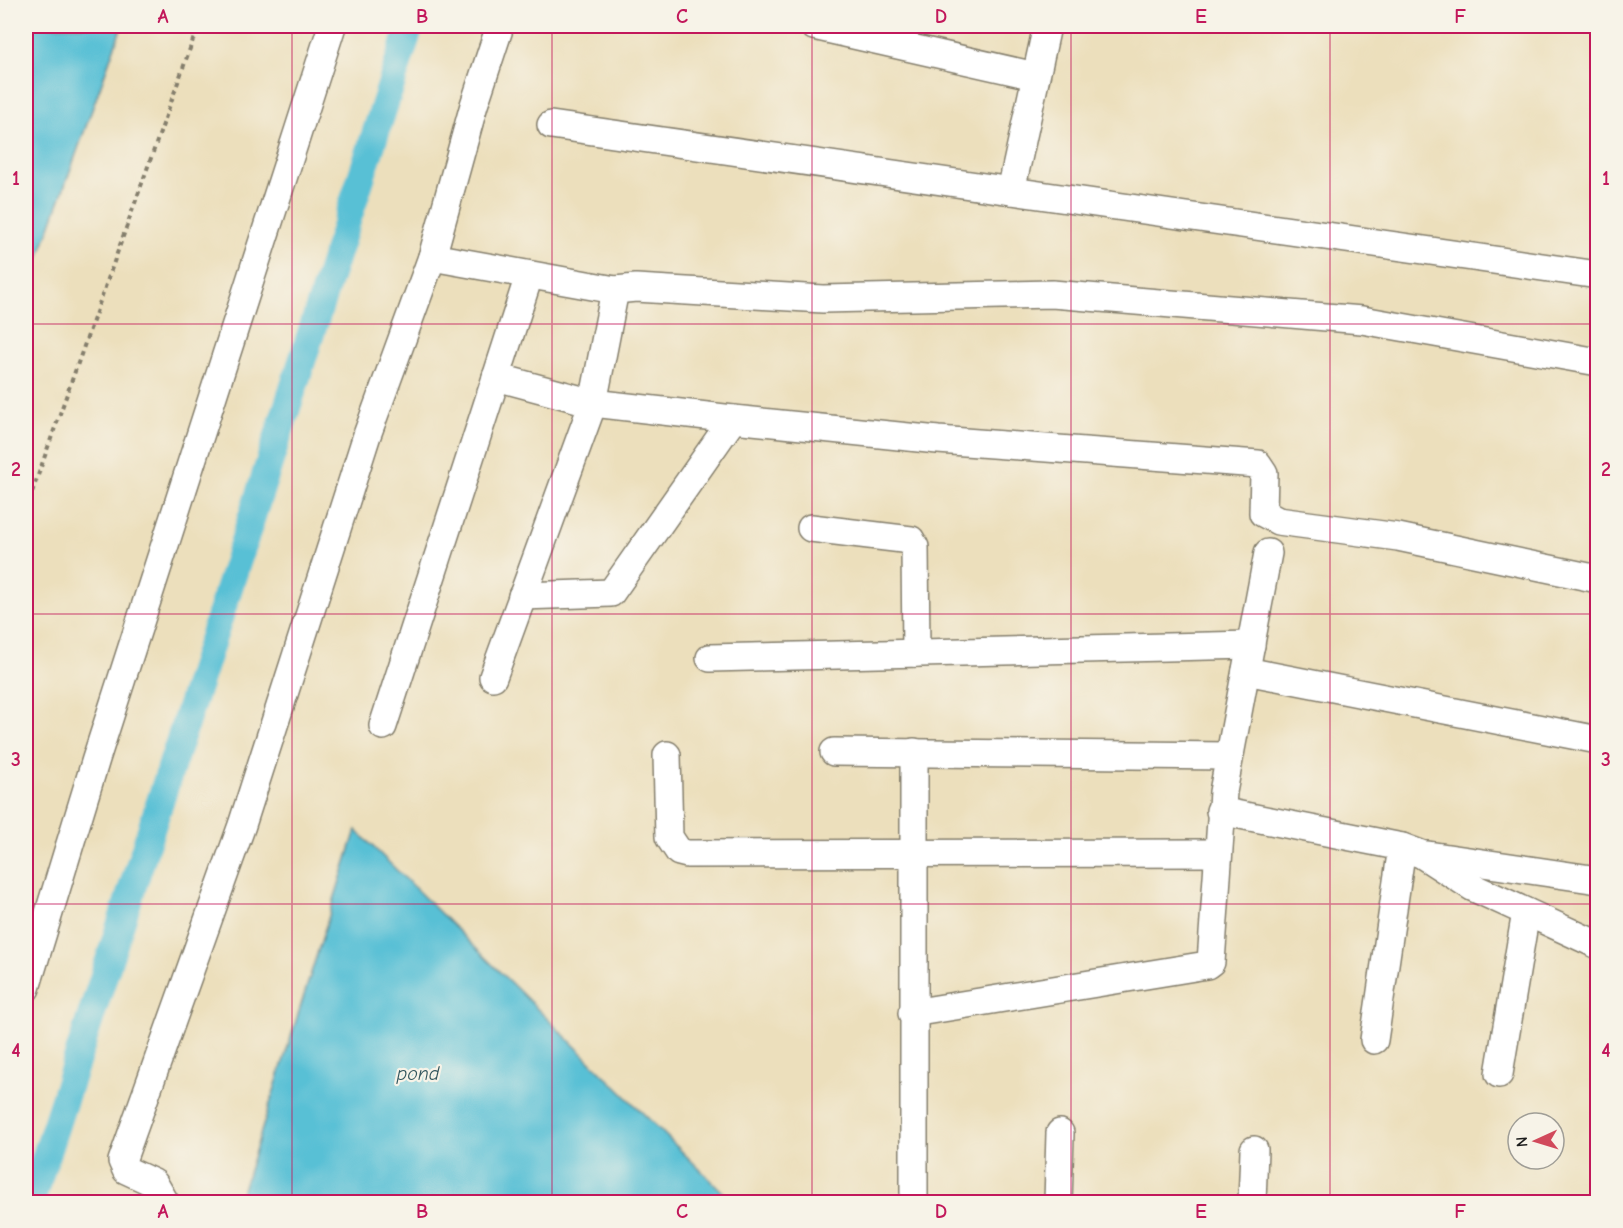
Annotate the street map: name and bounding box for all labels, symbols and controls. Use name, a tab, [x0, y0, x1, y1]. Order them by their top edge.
text: A	[157, 5, 169, 28]
text: B	[416, 5, 428, 28]
text: C	[676, 5, 688, 28]
text: D	[935, 5, 947, 28]
text: E	[1195, 5, 1207, 28]
text: F	[1454, 5, 1466, 28]
text: 1	[12, 167, 20, 190]
text: 1	[1602, 167, 1610, 190]
text: 2	[11, 458, 21, 481]
text: 2	[1601, 458, 1611, 481]
text: 3	[11, 748, 21, 771]
text: 3	[1601, 748, 1611, 771]
text: 4	[11, 1039, 21, 1062]
text: 4	[1601, 1039, 1611, 1062]
water label: pond	[396, 1062, 441, 1085]
north arrow	[1506, 1111, 1566, 1171]
text: N	[1513, 1136, 1531, 1148]
text: A	[157, 1200, 169, 1223]
text: B	[416, 1200, 428, 1223]
text: C	[676, 1200, 688, 1223]
text: D	[935, 1200, 947, 1223]
text: E	[1195, 1200, 1207, 1223]
text: F	[1454, 1200, 1466, 1223]

